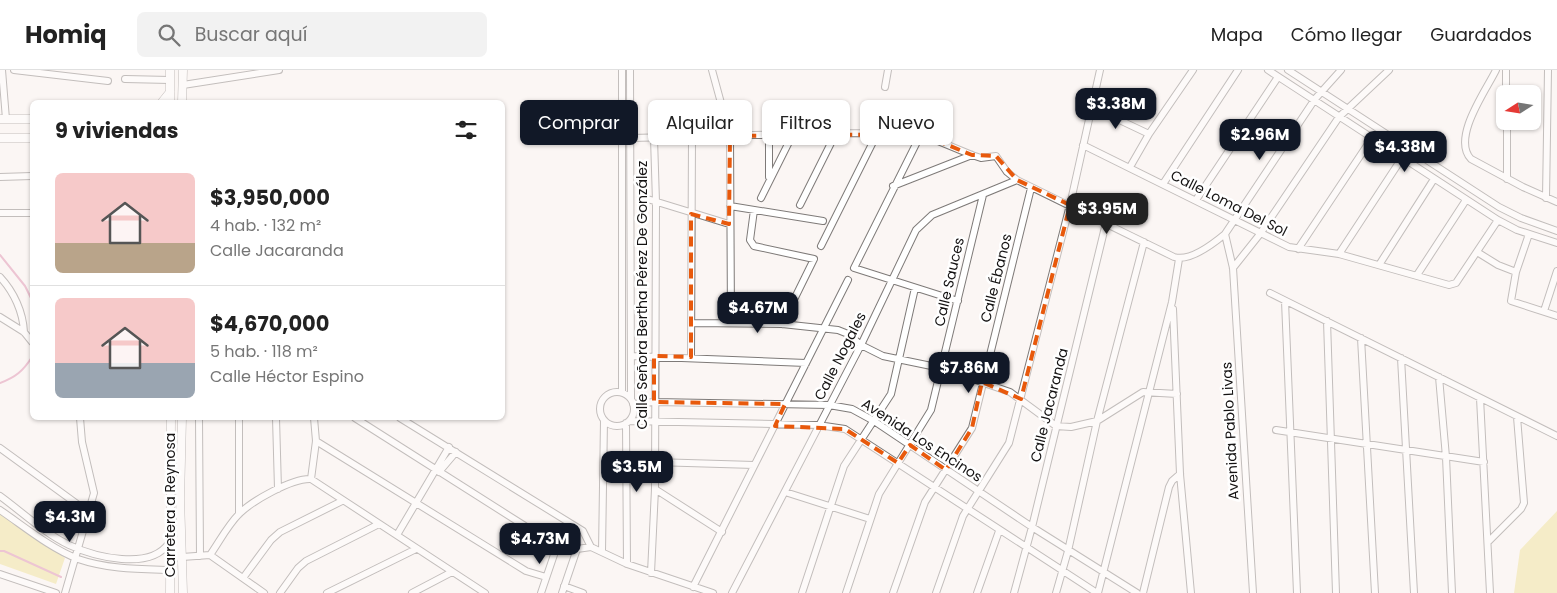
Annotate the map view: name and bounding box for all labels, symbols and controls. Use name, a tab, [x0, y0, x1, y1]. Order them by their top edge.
search box	[137, 12, 487, 57]
text: Homiq	[25, 18, 107, 51]
icon: search	[155, 21, 183, 49]
text: Buscar aquí	[195, 21, 307, 48]
text: Mapa	[1211, 22, 1263, 47]
text: Cómo llegar	[1291, 22, 1402, 47]
text: Guardados	[1430, 22, 1532, 47]
north arrow	[1496, 85, 1541, 130]
map controls	[1496, 85, 1541, 130]
pin: $3.38M	[1075, 88, 1157, 130]
text: $3.38M	[1086, 92, 1146, 115]
chip: Comprar	[520, 100, 638, 145]
chip: Alquilar	[648, 100, 752, 145]
chip: Filtros	[762, 100, 850, 145]
chip: Nuevo	[860, 100, 953, 145]
text: 9 viviendas	[55, 116, 178, 145]
icon: filters	[452, 116, 480, 144]
pin: $2.96M	[1219, 118, 1301, 161]
text: $2.96M	[1231, 123, 1289, 146]
pin: $4.38M	[1364, 131, 1446, 173]
text: $4.38M	[1375, 135, 1435, 158]
street label: Calle Señora Bertha Pérez De González	[632, 161, 652, 429]
street label: Calle Loma Del Sol	[1167, 165, 1291, 241]
text: $3,950,000	[210, 183, 330, 212]
pin: $3.95M	[1066, 192, 1148, 235]
icon: home	[95, 193, 155, 253]
text: $3.95M	[1077, 197, 1137, 220]
text: 4 hab. · 132 m²	[210, 214, 321, 237]
street label: Calle Ébanos	[975, 231, 1017, 325]
street label: Calle Sauces	[929, 236, 969, 328]
text: Calle Jacaranda	[210, 239, 344, 262]
pin: $4.67M	[717, 292, 799, 334]
text: $4.67M	[728, 296, 788, 319]
street label: Calle Nogales	[809, 308, 871, 404]
text: $4,670,000	[210, 309, 329, 338]
icon: home	[95, 318, 155, 378]
text: 5 hab. · 118 m²	[210, 340, 318, 363]
street label: Calle Jacaranda	[1025, 346, 1073, 464]
pin: $7.86M	[928, 352, 1010, 394]
text: $7.86M	[940, 356, 998, 379]
street label: Avenida Pablo Livas	[1216, 361, 1244, 501]
text: Calle Héctor Espino	[210, 365, 364, 388]
street label: Avenida Los Encinos	[858, 393, 986, 487]
street label: Carretera a Reynosa	[160, 433, 180, 577]
pin: $3.5M	[602, 450, 672, 493]
text: $3.5M	[612, 455, 662, 478]
pin: $4.3M	[35, 500, 105, 543]
text: $4.3M	[45, 505, 95, 528]
pin: $4.73M	[499, 522, 581, 565]
text: $4.73M	[511, 527, 569, 550]

